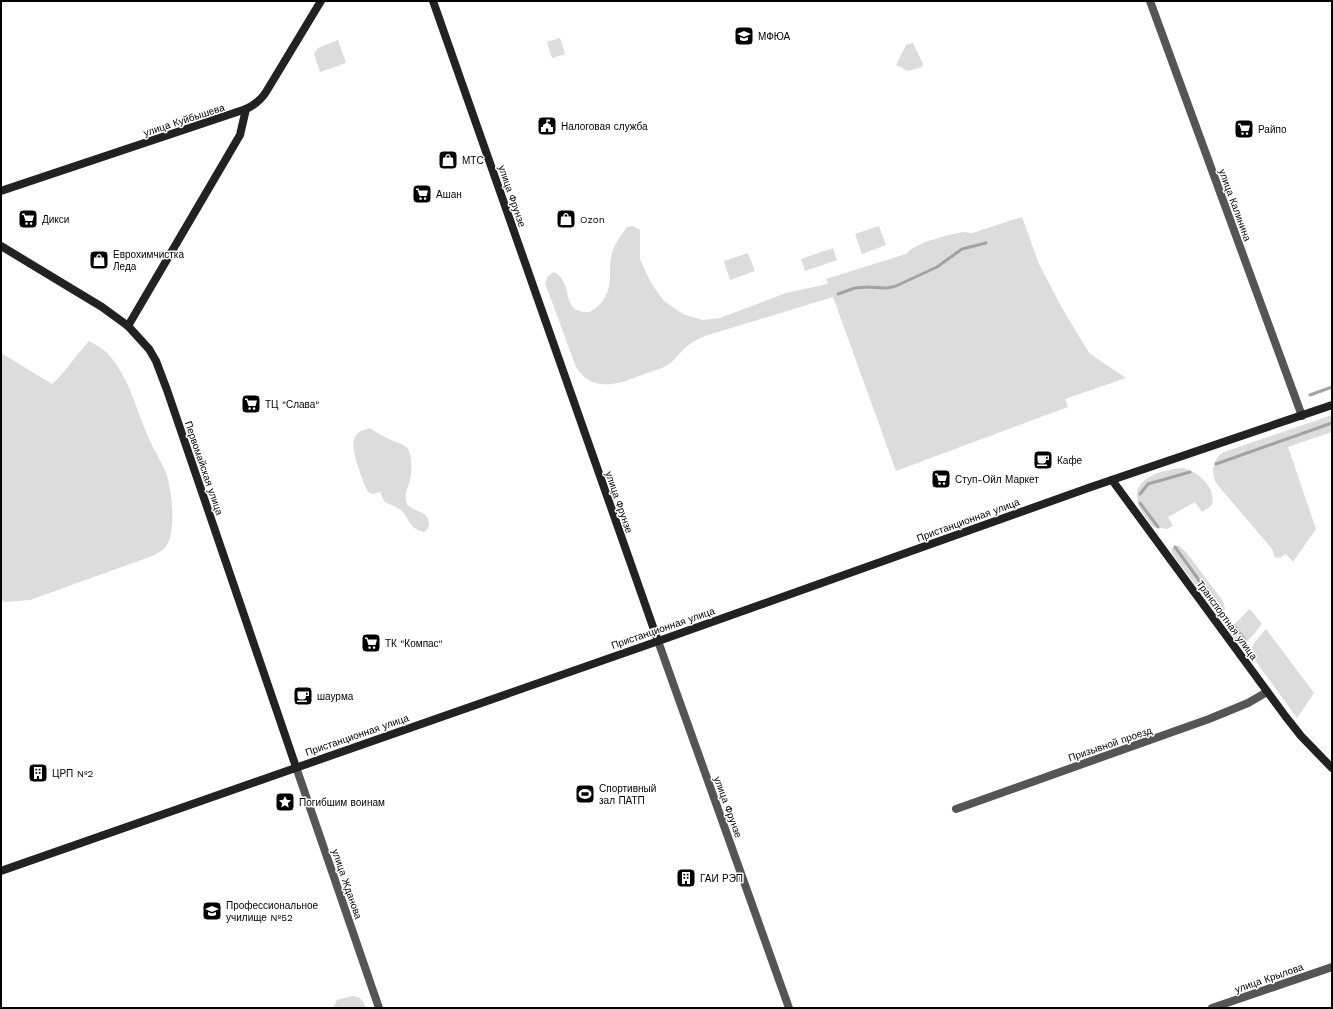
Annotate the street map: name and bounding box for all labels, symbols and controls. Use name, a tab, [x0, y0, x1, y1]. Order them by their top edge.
school or university icon: МФЮА	[733, 25, 755, 47]
place label: МФЮА	[758, 31, 791, 42]
street label: улица Куйбышева	[142, 102, 226, 138]
public building icon: Налоговая служба	[536, 115, 558, 137]
supermarket icon: Райпо	[1233, 118, 1255, 140]
place label: Налоговая служба	[561, 121, 648, 132]
place label: Райпо	[1258, 124, 1287, 135]
shop icon: МТС	[437, 149, 459, 171]
place label: МТС	[462, 155, 484, 166]
street label: улица Фрунзе	[496, 164, 528, 229]
street label: улица Калинина	[1217, 167, 1253, 243]
supermarket icon: Ашан	[411, 183, 433, 205]
place label: Ашан	[436, 189, 462, 200]
supermarket icon: Дикси	[17, 208, 39, 230]
shop icon: Ozon	[555, 208, 577, 230]
place label: Дикси	[42, 214, 69, 225]
place label: Ozon	[580, 214, 605, 225]
shop icon: Еврохимчистка Леда	[88, 249, 110, 271]
place label: Еврохимчистка Леда	[113, 249, 184, 272]
supermarket icon: ТЦ "Слава"	[240, 393, 262, 415]
place label: ТЦ "Слава"	[265, 399, 319, 410]
street label: Первомайская улица	[183, 420, 225, 517]
cafe icon: Кафе	[1032, 449, 1054, 471]
place label: Кафе	[1057, 455, 1083, 466]
supermarket icon: Ступ-Ойл Маркет	[930, 468, 952, 490]
street label: улица Фрунзе	[603, 470, 635, 535]
place label: Ступ-Ойл Маркет	[955, 474, 1039, 485]
street label: Пристанционная улица	[915, 496, 1021, 544]
street label: Транспортная улица	[1194, 578, 1260, 662]
street label: Пристанционная улица	[610, 605, 717, 651]
supermarket icon: ТК "Компас"	[360, 632, 382, 654]
place label: ТК "Компас"	[385, 638, 443, 649]
cafe icon: шаурма	[292, 685, 314, 707]
place label: шаурма	[317, 691, 354, 702]
street label: Пристанционная улица	[304, 712, 411, 758]
street label: Призывной проезд	[1067, 724, 1153, 763]
building icon: ЦРП №2	[27, 762, 49, 784]
place label: ЦРП №2	[52, 768, 94, 779]
street label: улица Фрунзе	[712, 775, 744, 840]
sports icon: Спортивный зал ПАТП	[574, 783, 596, 805]
place label: Спортивный зал ПАТП	[599, 783, 656, 806]
place icon: Погибшим воинам	[274, 791, 296, 813]
place label: Погибшим воинам	[299, 797, 385, 808]
street label: улица Жданова	[330, 848, 364, 921]
building icon: ГАИ РЭП	[675, 867, 697, 889]
place label: ГАИ РЭП	[700, 873, 743, 884]
school or university icon: Профессиональное училище №52	[201, 900, 223, 922]
place label: Профессиональное училище №52	[226, 900, 318, 923]
street label: улица Крылова	[1233, 961, 1305, 995]

